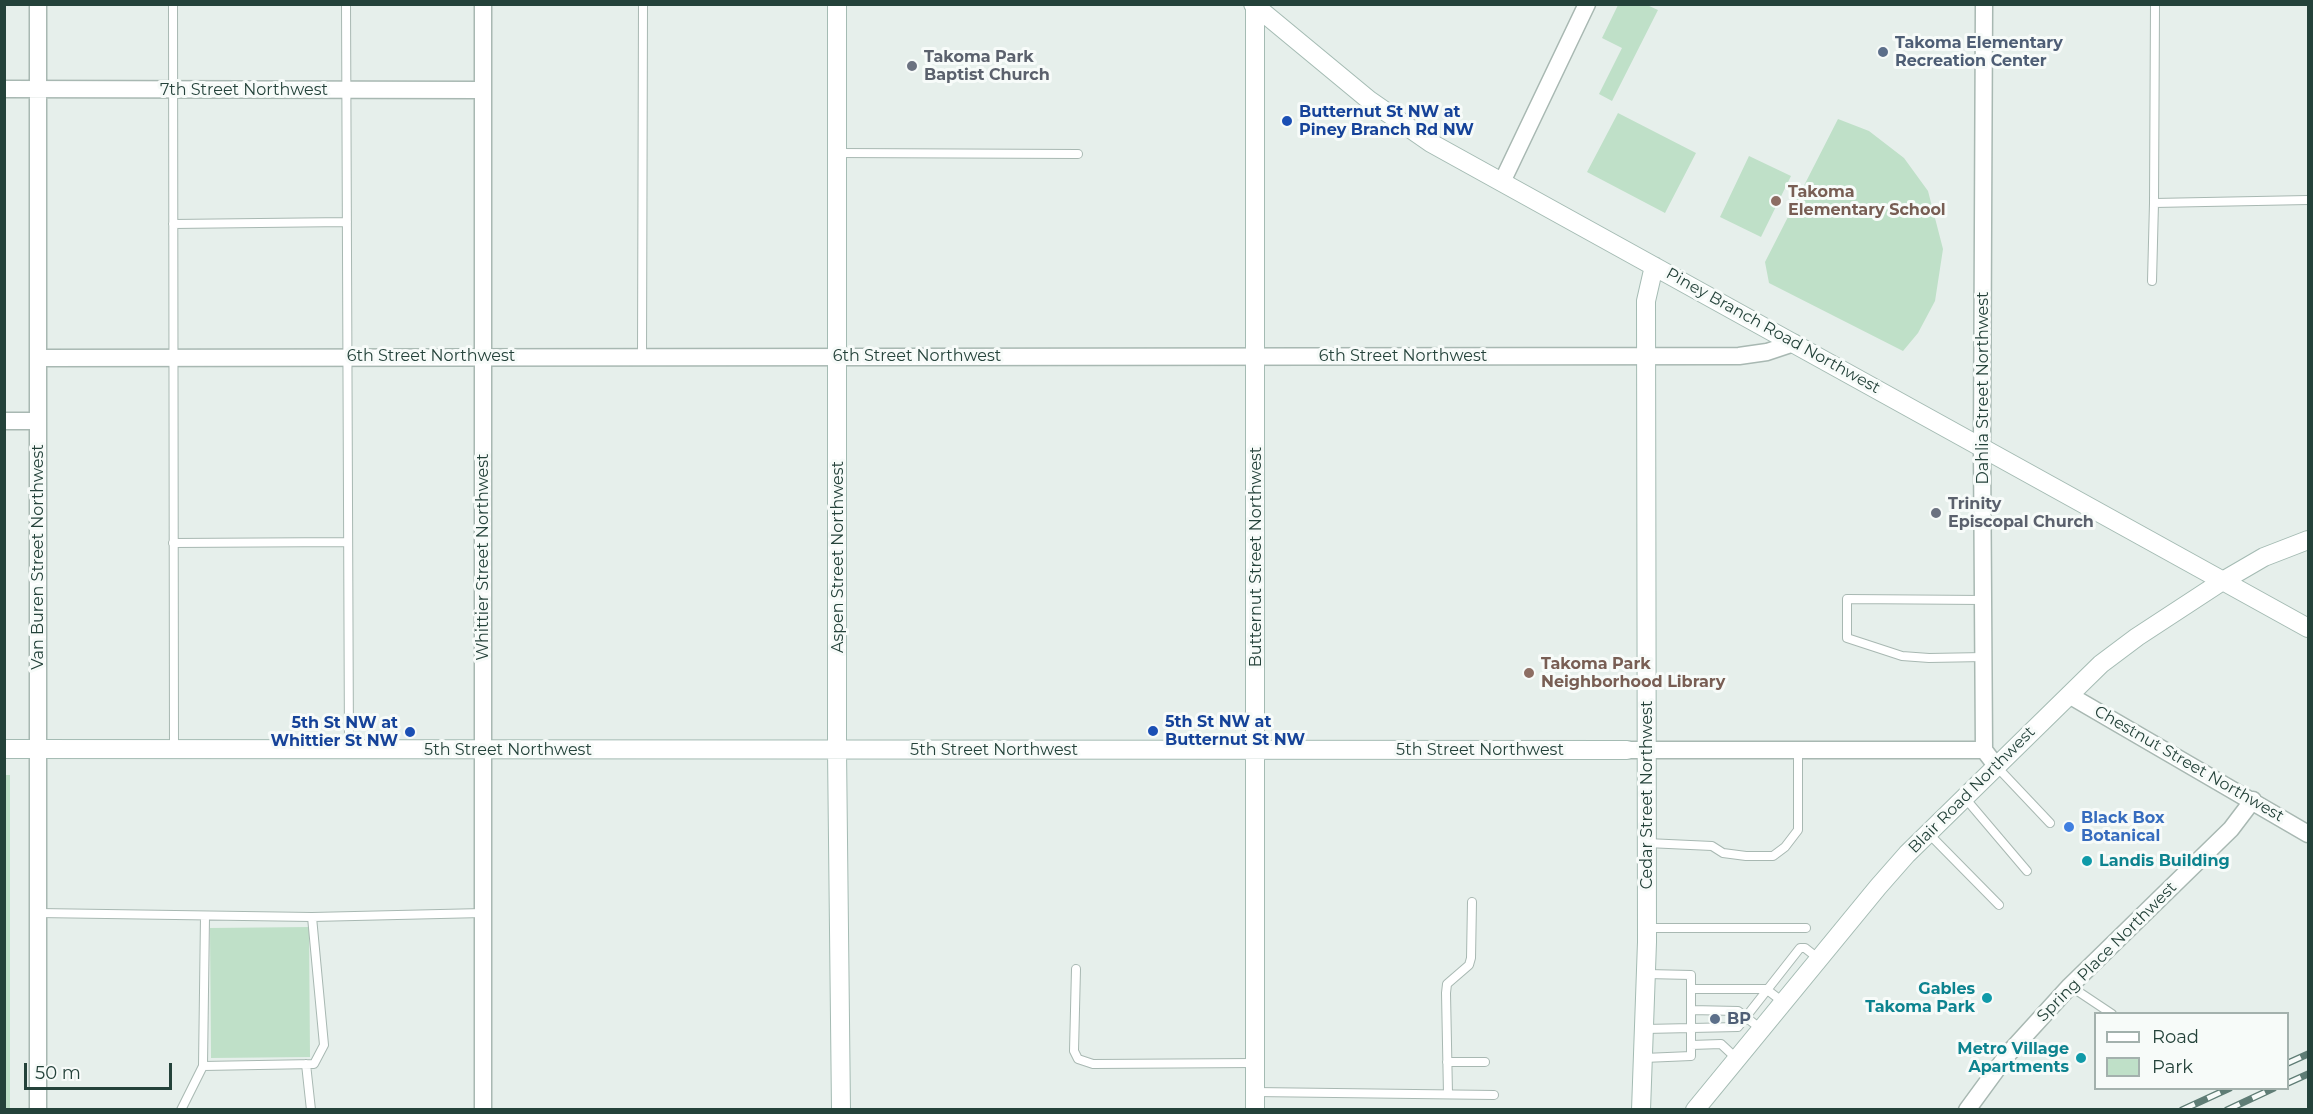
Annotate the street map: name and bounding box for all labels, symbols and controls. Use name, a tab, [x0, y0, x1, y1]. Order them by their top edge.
place label: Takoma Elementary Recreation Center	[1895, 33, 2063, 71]
marker: Takoma Elementary Recreation Center	[1876, 45, 1890, 59]
place label: Takoma Park Baptist Church	[924, 47, 1050, 85]
marker: Takoma Park Baptist Church	[905, 59, 919, 73]
street label: 7th Street Northwest	[160, 80, 328, 100]
place label: Butternut St NW at Piney Branch Rd NW	[1299, 102, 1474, 140]
marker: Butternut St NW at Piney Branch Rd NW	[1280, 114, 1294, 128]
place label: Takoma Elementary School	[1788, 182, 1946, 220]
marker: Takoma Elementary School	[1769, 194, 1783, 208]
street label: Piney Branch Road Northwest	[1663, 264, 1883, 398]
street label: Dahlia Street Northwest	[1973, 292, 1993, 484]
street label: 6th Street Northwest	[347, 346, 515, 366]
street label: 6th Street Northwest	[833, 346, 1001, 366]
street label: 6th Street Northwest	[1319, 346, 1487, 366]
street label: Van Buren Street Northwest	[28, 444, 48, 670]
street label: Butternut Street Northwest	[1246, 447, 1266, 667]
street label: Whittier Street Northwest	[473, 453, 493, 661]
street label: Aspen Street Northwest	[828, 461, 848, 653]
place label: Trinity Episcopal Church	[1948, 494, 2094, 532]
marker: Trinity Episcopal Church	[1929, 506, 1943, 520]
place label: Takoma Park Neighborhood Library	[1541, 654, 1725, 692]
marker: Takoma Park Neighborhood Library	[1522, 666, 1536, 680]
street label: Cedar Street Northwest	[1637, 701, 1657, 889]
street label: Chestnut Street Northwest	[2091, 702, 2287, 826]
place label: 5th St NW at Butternut St NW	[1165, 712, 1305, 750]
place label: 5th St NW at Whittier St NW	[271, 713, 398, 751]
street label: Blair Road Northwest	[1905, 723, 2039, 857]
marker: 5th St NW at Butternut St NW	[1146, 724, 1160, 738]
marker: 5th St NW at Whittier St NW	[403, 725, 417, 739]
street label: 5th Street Northwest	[424, 740, 592, 760]
street label: 5th Street Northwest	[910, 740, 1078, 760]
street label: 5th Street Northwest	[1396, 740, 1564, 760]
place label: Black Box Botanical	[2081, 808, 2164, 846]
marker: Black Box Botanical	[2062, 820, 2076, 834]
place label: Landis Building	[2099, 851, 2230, 871]
marker: Landis Building	[2080, 854, 2094, 868]
street label: Spring Place Northwest	[2033, 878, 2181, 1026]
place label: Gables Takoma Park	[1865, 979, 1975, 1017]
marker: Gables Takoma Park	[1980, 991, 1994, 1005]
place label: BP	[1727, 1009, 1751, 1029]
marker: BP	[1708, 1012, 1722, 1026]
legend	[2094, 1012, 2289, 1090]
text: Road	[2152, 1026, 2199, 1048]
place label: Metro Village Apartments	[1957, 1039, 2069, 1077]
scale bar	[27, 1051, 176, 1089]
marker: Metro Village Apartments	[2074, 1051, 2088, 1065]
text: Park	[2152, 1056, 2193, 1078]
text: 50 m	[35, 1062, 81, 1084]

